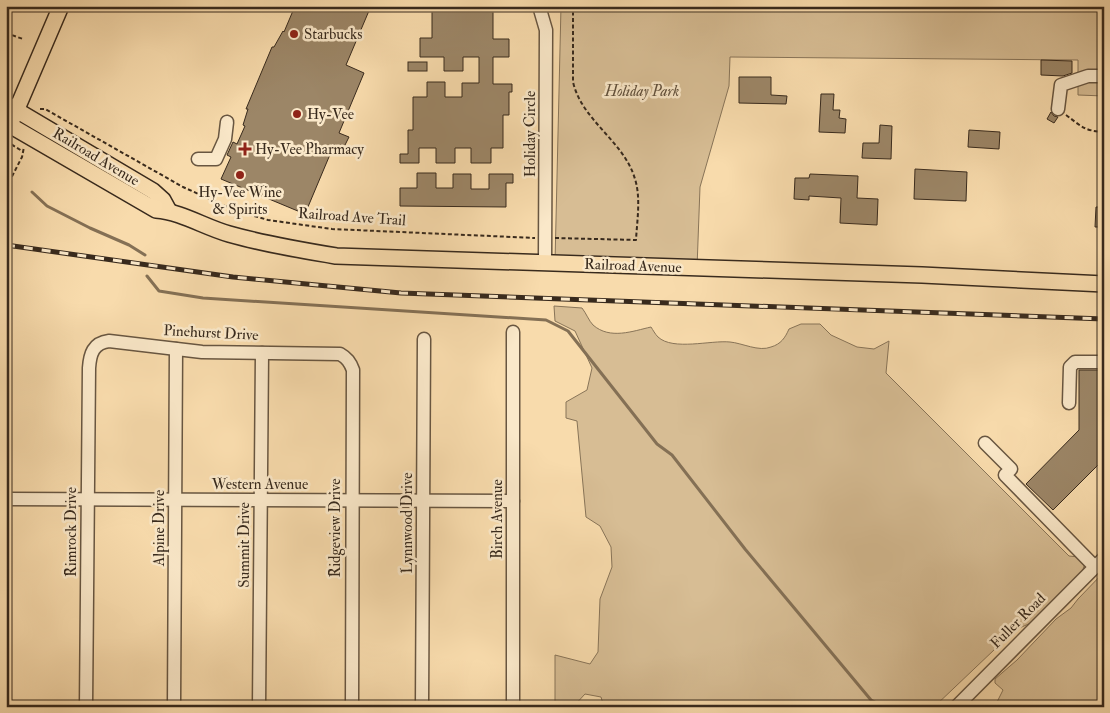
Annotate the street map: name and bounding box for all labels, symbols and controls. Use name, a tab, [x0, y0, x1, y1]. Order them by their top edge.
place label: Starbucks	[304, 25, 362, 44]
marker: Starbucks	[288, 28, 300, 40]
park label: Holiday Park	[604, 82, 679, 101]
street label: Holiday Circle	[521, 91, 540, 177]
place label: Hy-Vee	[307, 105, 354, 124]
marker: Hy-Vee	[291, 108, 303, 120]
street label: Railroad Avenue	[49, 124, 143, 190]
place label: Hy-Vee Pharmacy	[255, 140, 364, 159]
marker: Hy-Vee Pharmacy	[239, 143, 251, 155]
marker: Hy-Vee Wine & Spirits	[234, 169, 246, 181]
place label: Hy-Vee Wine & Spirits	[198, 183, 282, 220]
street label: Railroad Ave Trail	[297, 204, 407, 230]
street label: Railroad Avenue	[584, 255, 682, 277]
street label: Pinehurst Drive	[163, 321, 259, 345]
street label: Lynnwood Drive	[398, 472, 417, 574]
street label: Western Avenue	[211, 475, 308, 494]
street label: Ridgeview Drive	[326, 478, 345, 578]
street label: Birch Avenue	[488, 479, 507, 559]
street label: Rimrock Drive	[62, 487, 81, 577]
street label: Alpine Drive	[150, 490, 170, 567]
street label: Summit Drive	[235, 502, 254, 588]
street label: Fuller Road	[986, 589, 1050, 653]

